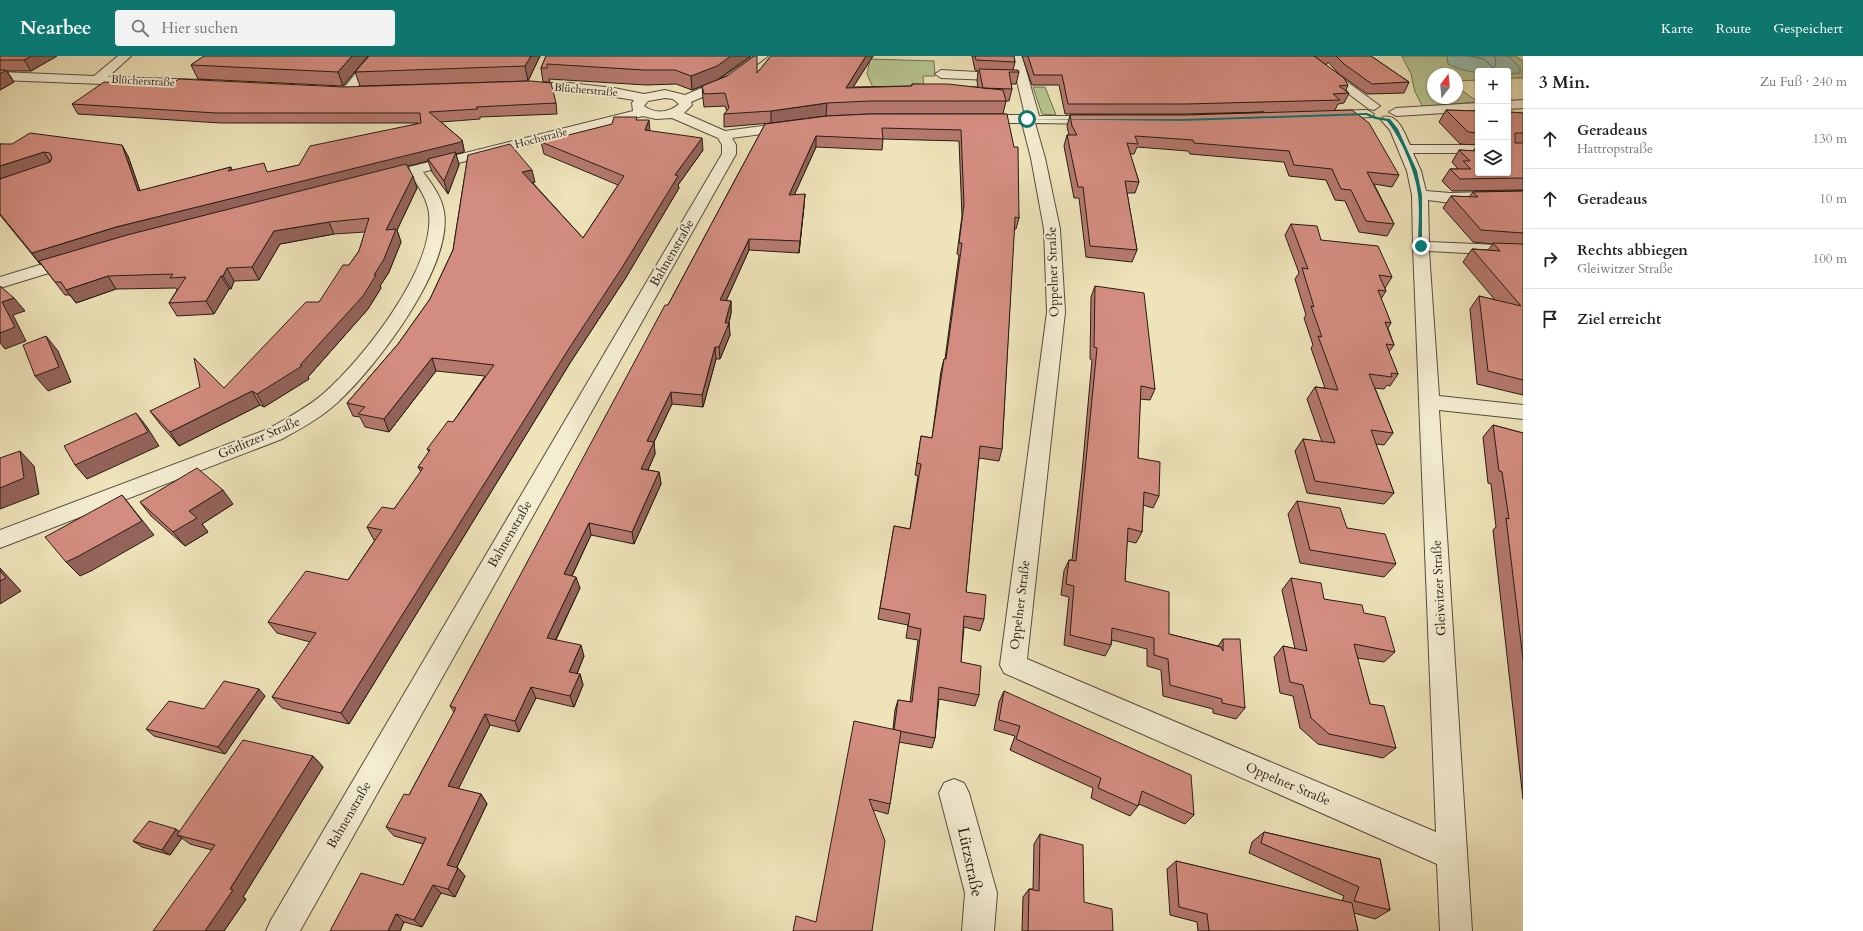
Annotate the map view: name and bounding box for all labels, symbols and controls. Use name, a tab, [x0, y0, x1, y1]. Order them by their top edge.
search box	[115, 10, 395, 46]
text: Nearbee	[20, 15, 91, 41]
icon: search	[129, 17, 151, 39]
text: Hier suchen	[161, 18, 238, 38]
text: Karte	[1661, 19, 1693, 38]
text: Route	[1715, 19, 1751, 38]
text: Gespeichert	[1773, 19, 1843, 38]
north arrow	[1427, 68, 1463, 104]
map controls	[1475, 68, 1511, 176]
button: +	[1475, 68, 1511, 104]
text: 3 Min.	[1539, 71, 1590, 94]
street label: Blücherstraße	[111, 72, 175, 90]
text: Zu Fuß · 240 m	[1760, 73, 1847, 91]
street label: Blücherstraße	[554, 80, 618, 100]
button: −	[1475, 104, 1511, 140]
route start	[1018, 110, 1036, 128]
text: Geradeaus	[1577, 120, 1647, 140]
street label: Hochstraße	[513, 124, 569, 152]
icon: ahead	[1539, 128, 1561, 150]
text: 130 m	[1813, 130, 1847, 148]
button: layers	[1475, 140, 1511, 176]
text: Hattropstraße	[1577, 140, 1653, 158]
icon: ahead	[1539, 188, 1561, 210]
text: Geradeaus	[1577, 189, 1647, 209]
text: 10 m	[1819, 190, 1847, 208]
street label: Bahnenstraße	[646, 216, 699, 290]
street label: Oppelner Straße	[1042, 226, 1064, 318]
route end	[1412, 237, 1430, 255]
text: Rechts abbiegen	[1577, 240, 1688, 260]
icon: right	[1539, 248, 1561, 270]
text: 100 m	[1813, 250, 1847, 268]
text: Gleiwitzer Straße	[1577, 260, 1673, 278]
icon: arrive	[1539, 308, 1561, 330]
text: Ziel erreicht	[1577, 309, 1661, 329]
street label: Görlitzer Straße	[215, 413, 303, 463]
street label: Bahnenstraße	[484, 497, 537, 571]
street label: Gleiwitzer Straße	[1427, 540, 1450, 636]
street label: Oppelner Straße	[1006, 559, 1034, 651]
street label: Oppelner Straße	[1243, 758, 1333, 810]
street label: Bahnenstraße	[323, 778, 376, 852]
street label: Lützstraße	[952, 825, 988, 899]

